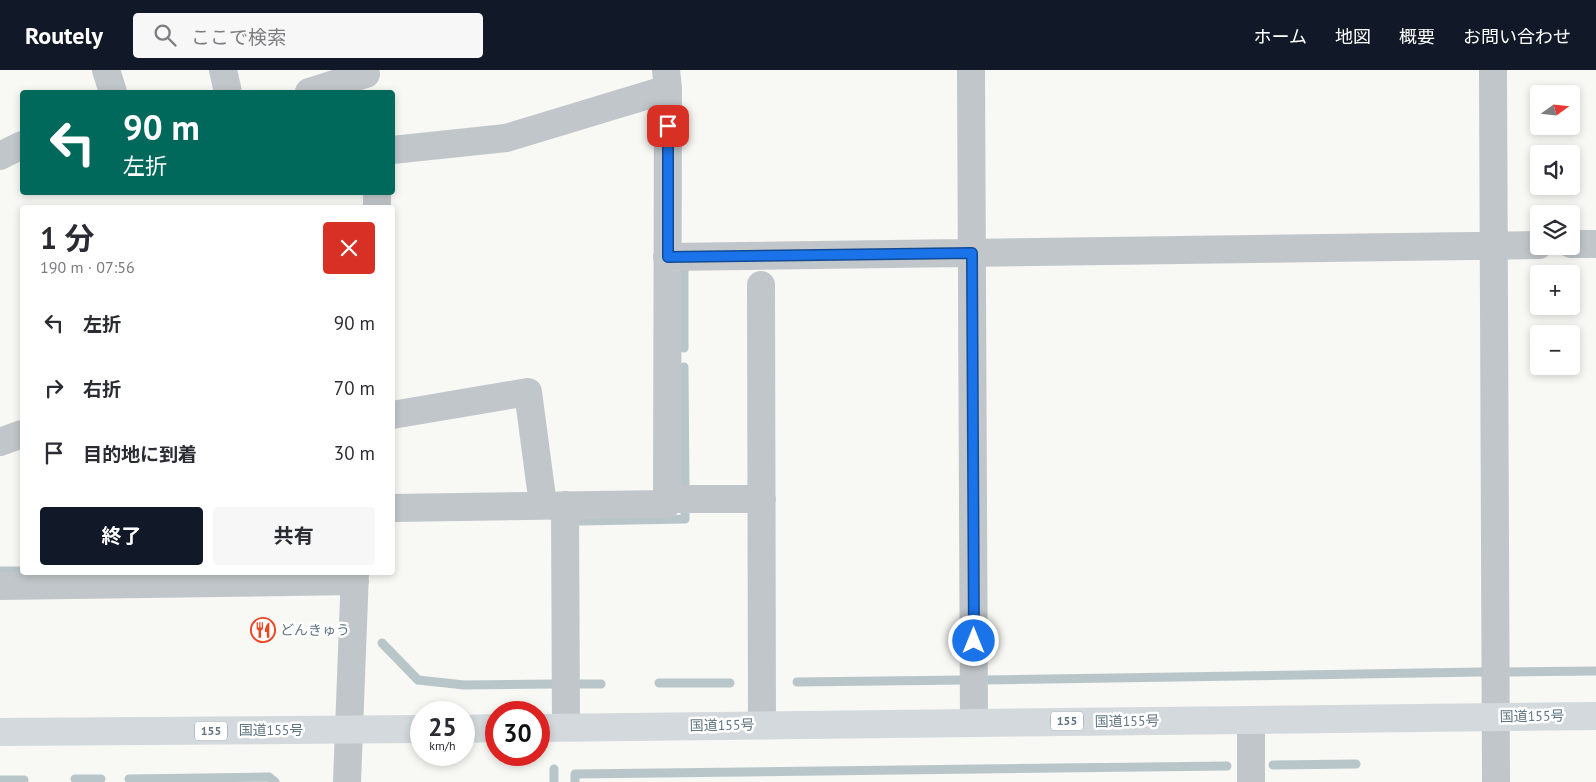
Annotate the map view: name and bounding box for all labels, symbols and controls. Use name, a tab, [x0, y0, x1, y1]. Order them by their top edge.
search box	[133, 13, 483, 58]
text: Routely	[25, 20, 103, 51]
icon: search	[151, 21, 179, 49]
text: ここで検索	[191, 25, 286, 49]
text: ホーム	[1254, 25, 1307, 48]
text: 地図	[1335, 25, 1371, 48]
text: 概要	[1399, 25, 1435, 48]
text: お問い合わせ	[1463, 25, 1571, 48]
north arrow	[1530, 85, 1580, 135]
map controls	[1530, 85, 1580, 375]
text: 90 m	[123, 104, 200, 150]
pin	[647, 105, 689, 147]
icon: left	[40, 110, 105, 175]
icon: arrive	[654, 112, 682, 140]
button: sound	[1530, 145, 1580, 195]
text: 左折	[123, 152, 167, 180]
button: layers	[1530, 205, 1580, 255]
text: 1 分	[40, 218, 95, 257]
button: close	[323, 222, 375, 274]
text: 190 m · 07:56	[40, 257, 135, 277]
button: +	[1530, 265, 1580, 315]
icon: left	[40, 309, 68, 337]
text: 90 m	[334, 311, 375, 335]
text: 左折	[83, 312, 121, 336]
button: −	[1530, 325, 1580, 375]
icon: right	[40, 374, 68, 402]
text: 70 m	[334, 376, 375, 400]
text: 右折	[83, 377, 121, 401]
icon: arrive	[40, 439, 68, 467]
text: 30 m	[334, 441, 375, 465]
text: 目的地に到着	[83, 442, 197, 466]
button: 終了	[40, 507, 203, 565]
button: 共有	[213, 507, 375, 565]
position arrow	[947, 614, 999, 666]
restaurant icon: どんきゅう	[250, 617, 276, 643]
place label: どんきゅう	[280, 621, 350, 639]
speed limit sign: 30	[485, 701, 550, 766]
street label: 国道155号	[1499, 706, 1565, 726]
text: 25	[428, 711, 457, 743]
road number: 155	[1051, 711, 1083, 730]
street label: 国道155号	[1094, 711, 1160, 731]
street label: 国道155号	[689, 715, 755, 735]
road number: 155	[195, 721, 227, 740]
street label: 国道155号	[239, 721, 303, 739]
text: km/h	[429, 738, 456, 753]

